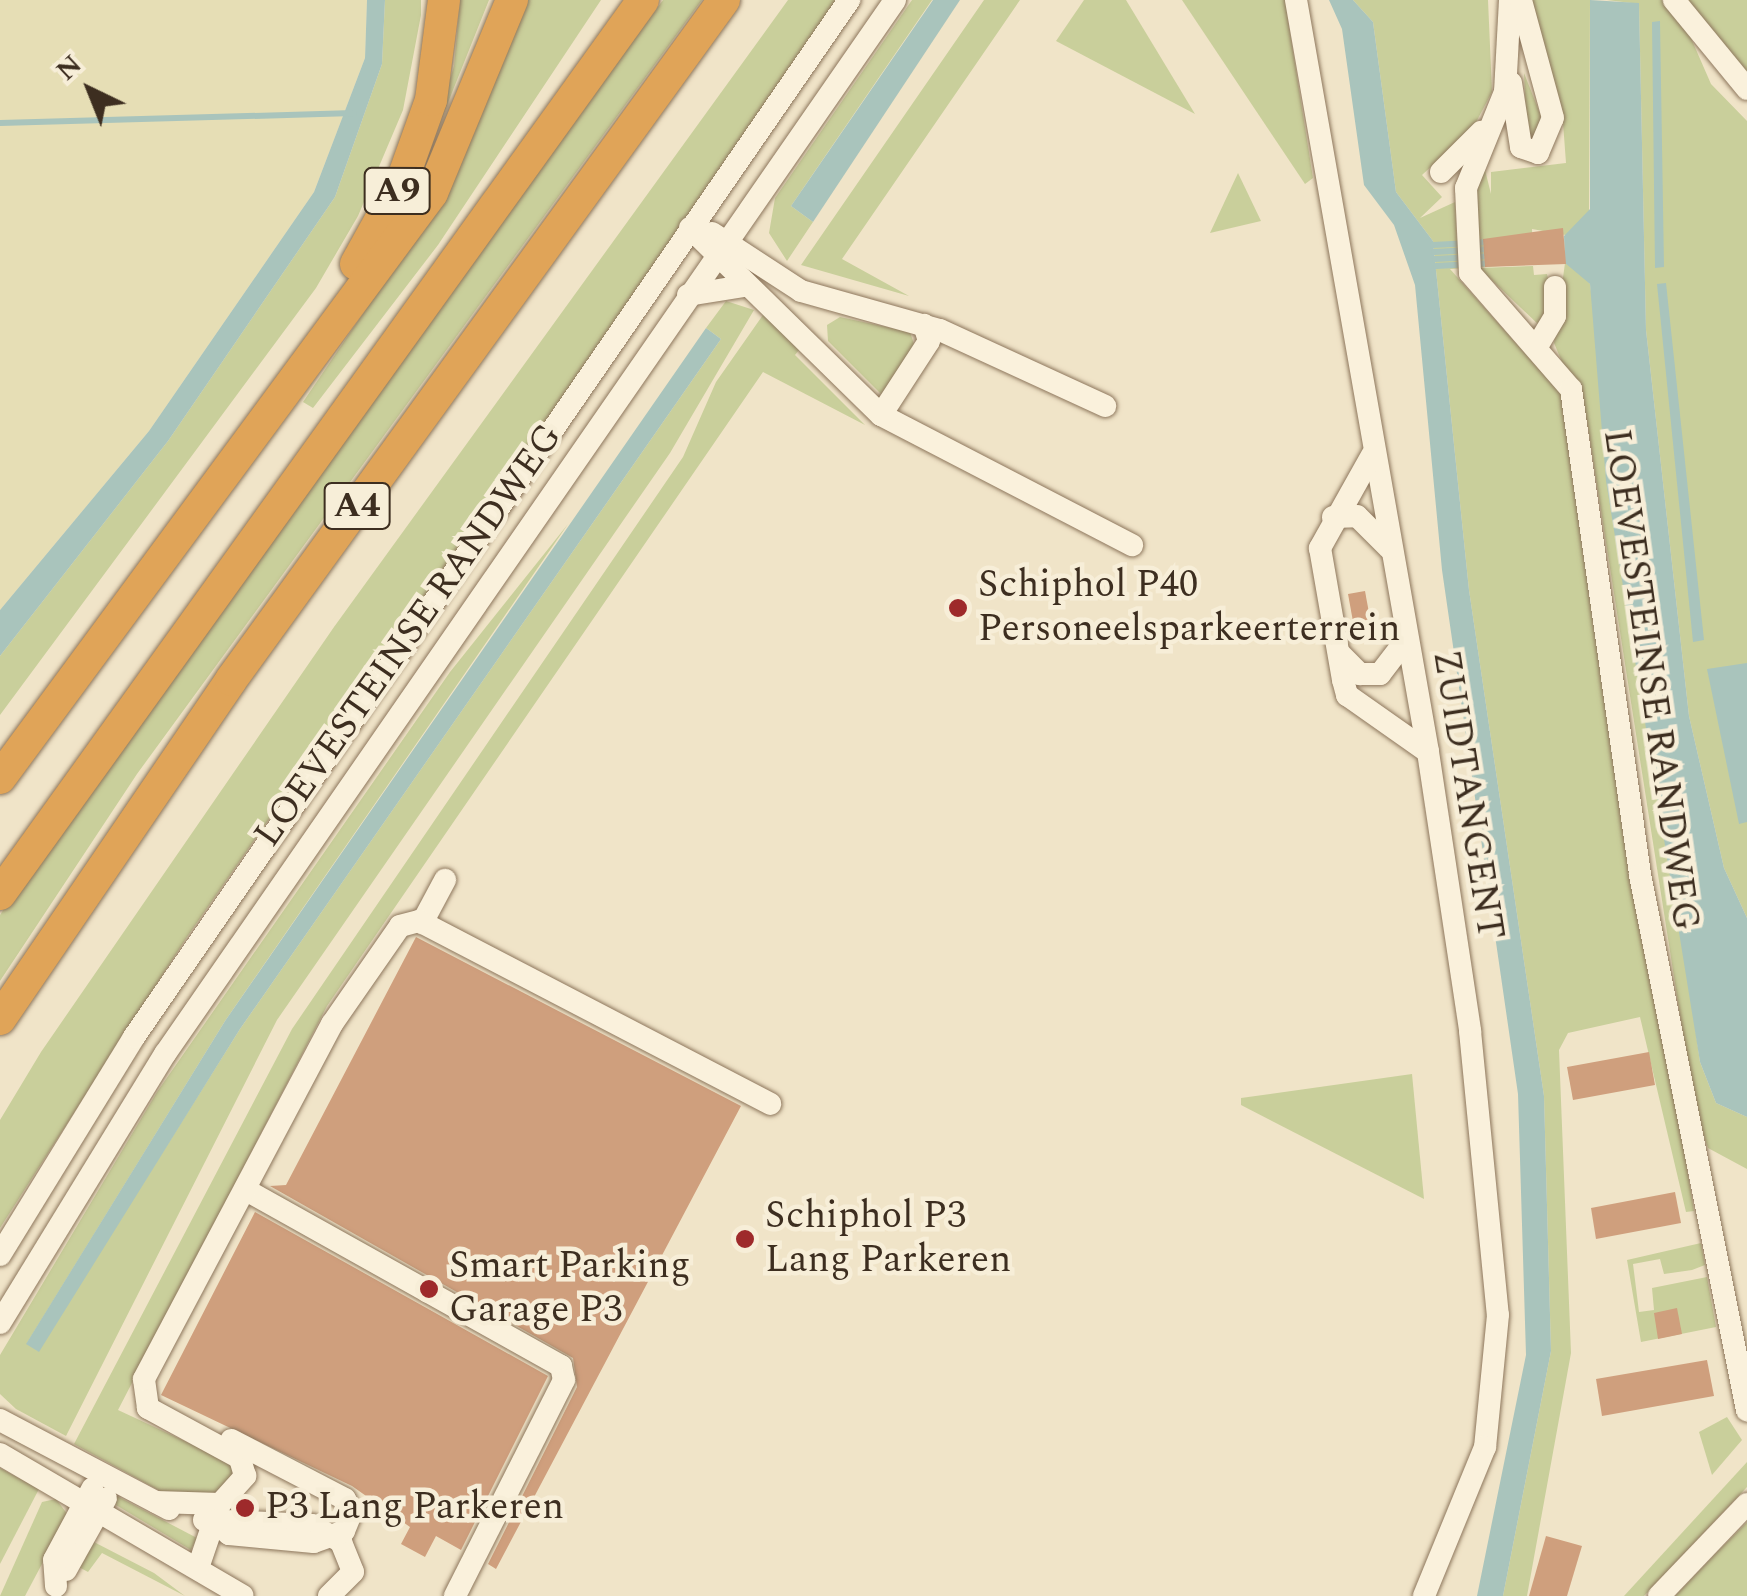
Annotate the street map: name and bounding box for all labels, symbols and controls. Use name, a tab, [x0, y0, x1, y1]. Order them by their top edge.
north arrow	[40, 40, 140, 140]
text: N	[46, 44, 92, 91]
road number: A9	[362, 161, 432, 221]
street label: LOEVESTEINSE RANDWEG	[245, 416, 573, 856]
street label: LOEVESTEINSE RANDWEG	[1592, 426, 1708, 934]
road number: A4	[322, 476, 392, 536]
place label: Schiphol P40 Personeelsparkeerterrein	[978, 563, 1401, 652]
marker: Schiphol P40 Personeelsparkeerterrein	[947, 597, 969, 619]
street label: ZUIDTANGENT	[1422, 647, 1512, 943]
place label: Schiphol P3 Lang Parkeren	[765, 1194, 1011, 1284]
marker: Schiphol P3 Lang Parkeren	[734, 1228, 756, 1250]
place label: Smart Parking Garage P3	[449, 1244, 690, 1334]
marker: Smart Parking Garage P3	[418, 1278, 440, 1300]
place label: P3 Lang Parkeren	[265, 1485, 564, 1531]
marker: P3 Lang Parkeren	[234, 1497, 256, 1519]

